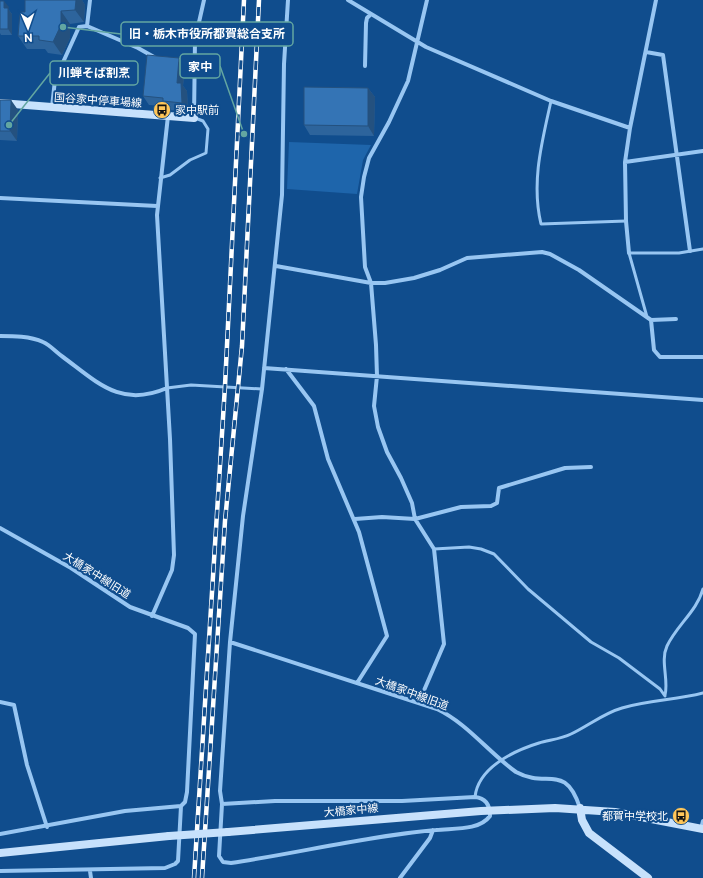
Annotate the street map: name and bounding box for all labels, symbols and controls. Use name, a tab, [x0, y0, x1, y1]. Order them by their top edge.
north arrow	[8, 8, 48, 48]
callout: 旧・栃木市役所都賀総合支所	[121, 22, 293, 46]
text: 旧・栃木市役所都賀総合支所	[129, 27, 285, 41]
text: N	[24, 32, 33, 44]
callout: 家中	[180, 54, 220, 78]
text: 家中	[188, 60, 212, 74]
callout: 川蝉そば割烹	[50, 61, 138, 85]
text: 川蝉そば割烹	[58, 66, 130, 80]
street label: 国谷家中停車場線	[54, 91, 142, 109]
bus stop icon: 家中駅前	[152, 100, 172, 120]
place label: 家中駅前	[175, 104, 219, 116]
street label: 大橋家中線旧道	[61, 550, 133, 600]
street label: 大橋家中線旧道	[374, 674, 450, 712]
street label: 大橋家中線	[323, 802, 379, 818]
bus stop icon: 都賀中学校北	[671, 806, 691, 826]
place label: 都賀中学校北	[602, 810, 668, 822]

